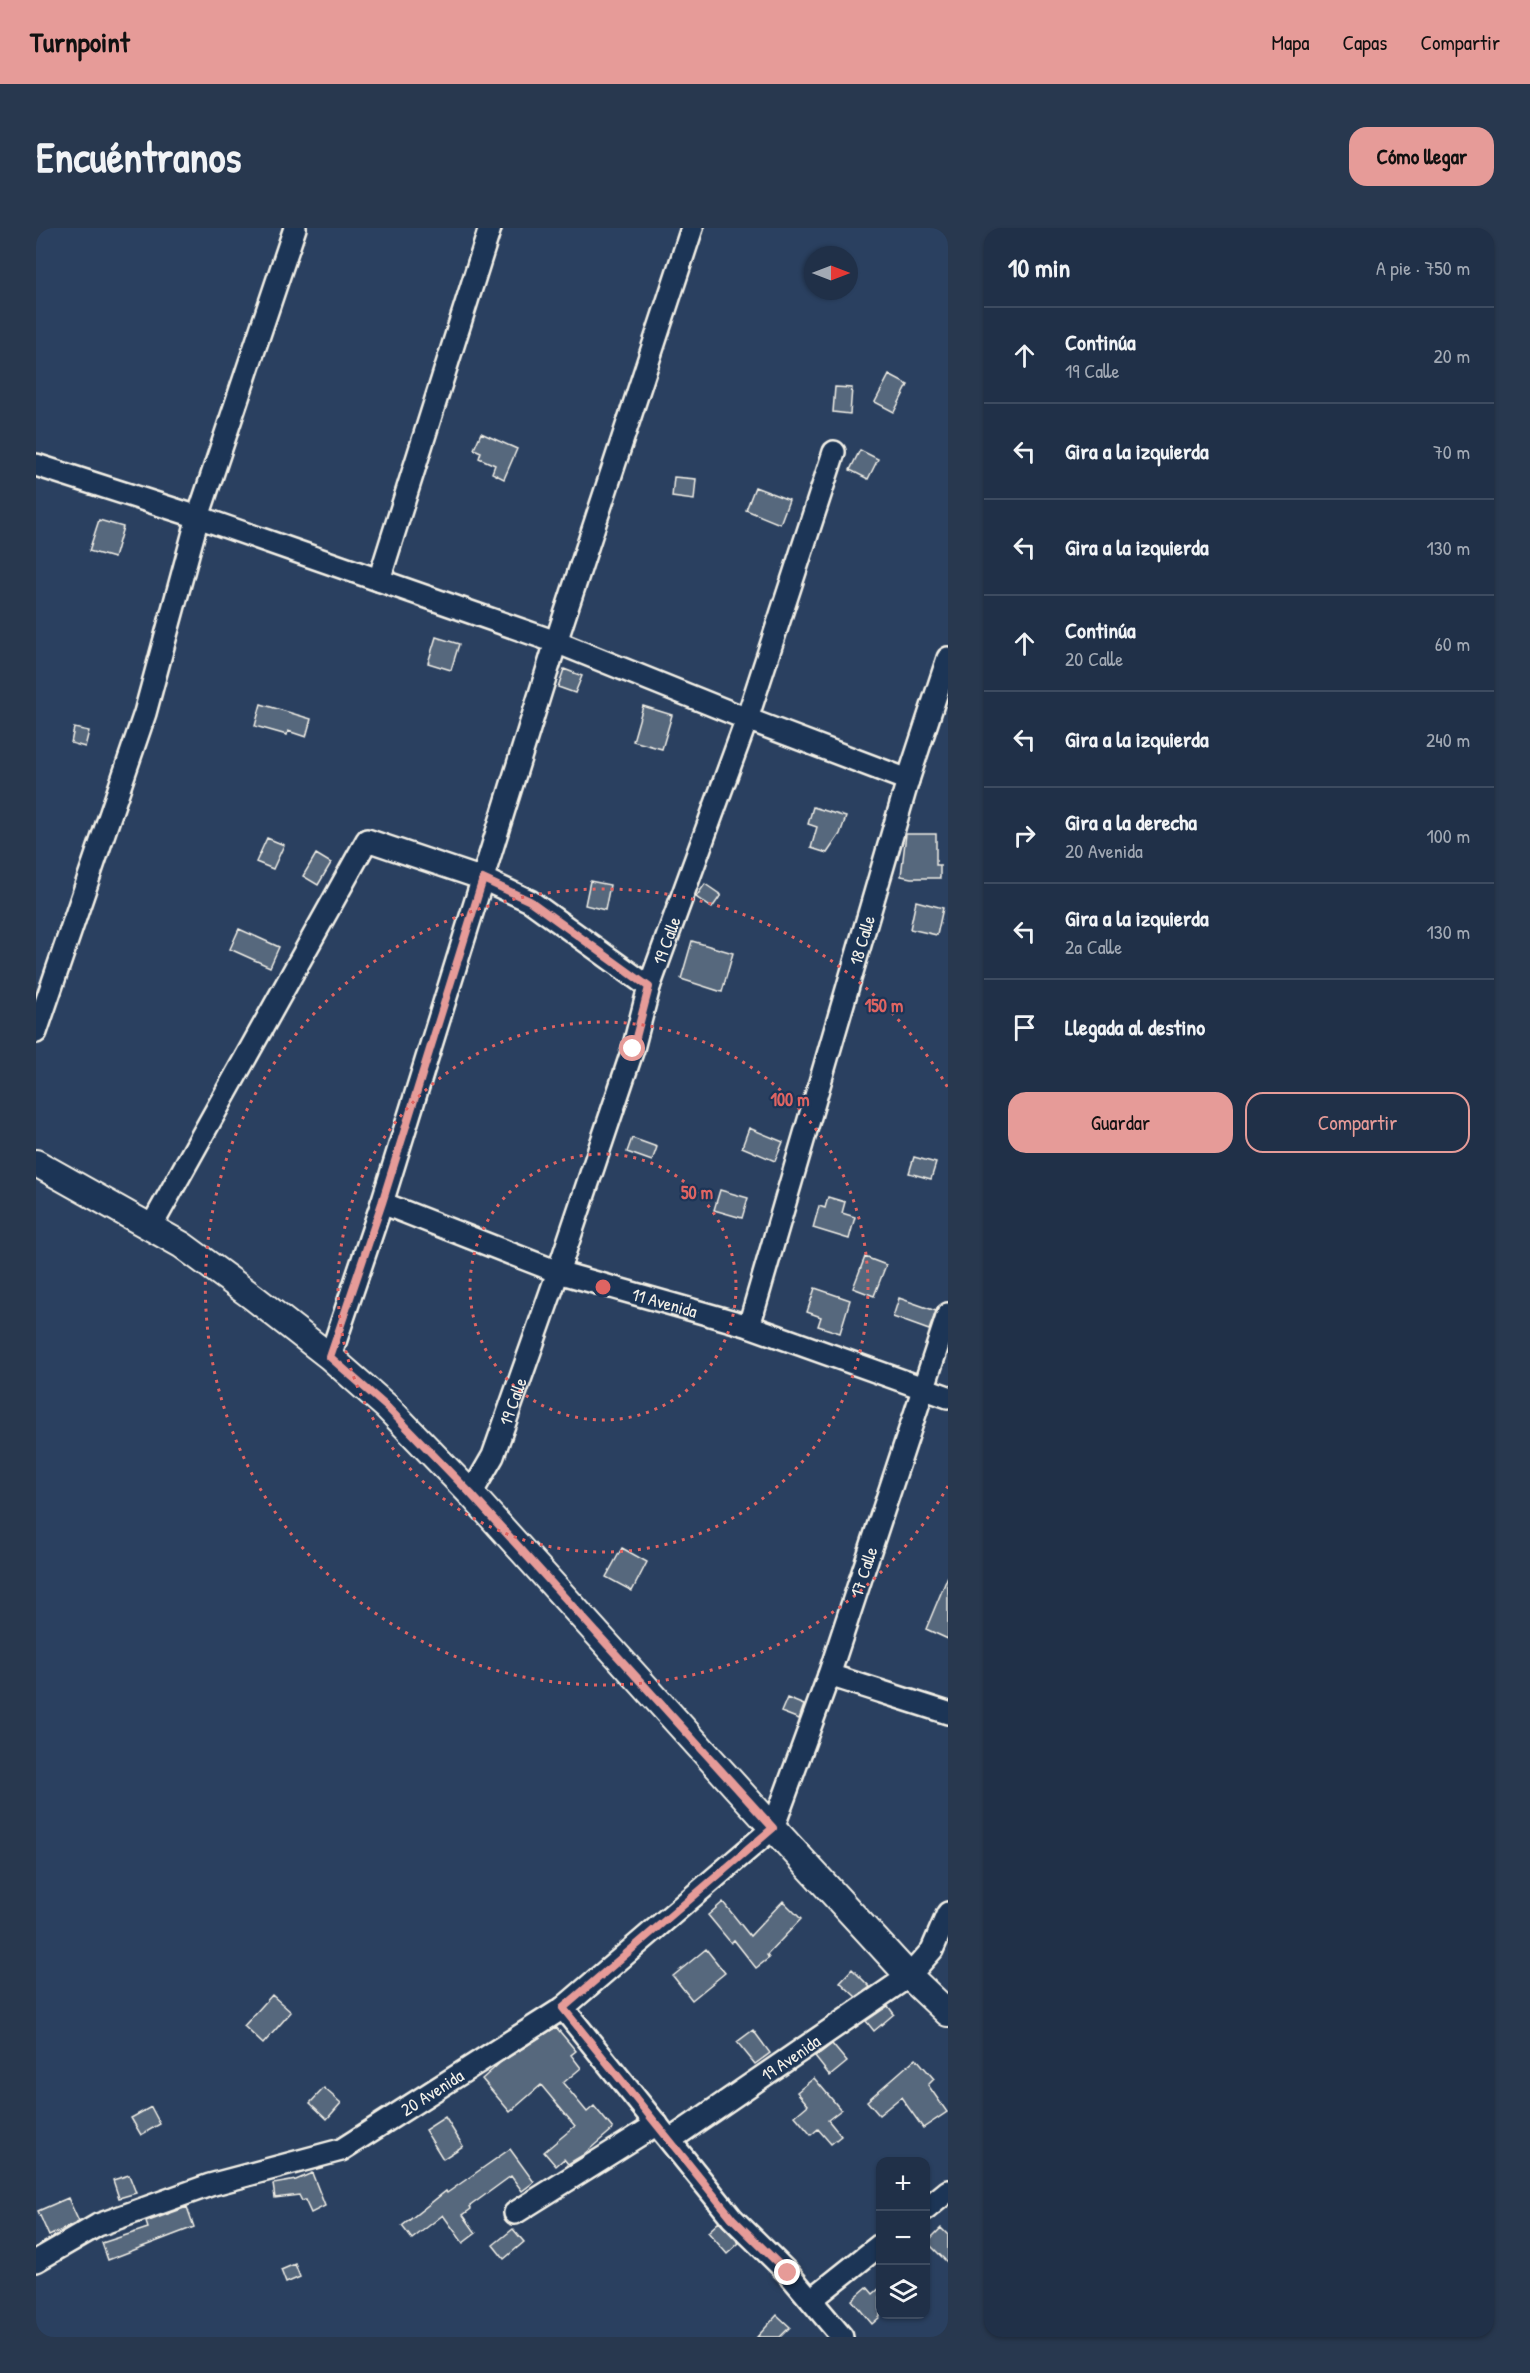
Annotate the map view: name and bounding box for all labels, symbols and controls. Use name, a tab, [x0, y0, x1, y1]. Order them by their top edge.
text: Turnpoint	[30, 23, 130, 61]
text: Mapa	[1271, 28, 1309, 57]
text: Capas	[1342, 28, 1387, 57]
text: Compartir	[1420, 28, 1500, 57]
button: Cómo llegar	[1349, 127, 1494, 186]
text: Encuéntranos	[36, 128, 242, 185]
north arrow	[804, 246, 858, 300]
text: 10 min	[1008, 250, 1070, 285]
text: A pie · 750 m	[1376, 254, 1470, 281]
text: Continúa	[1065, 327, 1136, 357]
icon: ahead	[1008, 339, 1041, 372]
text: 20 m	[1433, 342, 1470, 369]
text: 19 Calle	[1065, 357, 1120, 384]
icon: left	[1008, 435, 1041, 468]
text: Gira a la izquierda	[1065, 436, 1209, 466]
text: 70 m	[1433, 438, 1470, 465]
icon: left	[1008, 531, 1041, 564]
text: Gira a la izquierda	[1065, 532, 1209, 562]
text: 130 m	[1427, 534, 1470, 561]
text: Continúa	[1065, 615, 1136, 645]
icon: ahead	[1008, 627, 1041, 660]
text: 60 m	[1435, 630, 1470, 657]
text: 20 Calle	[1065, 645, 1123, 672]
icon: left	[1008, 723, 1041, 756]
text: Gira a la izquierda	[1065, 724, 1209, 754]
text: 240 m	[1426, 726, 1470, 753]
text: Gira a la derecha	[1065, 807, 1197, 837]
icon: right	[1008, 819, 1041, 852]
text: 100 m	[1427, 822, 1470, 849]
text: 20 Avenida	[1065, 837, 1143, 864]
text: Gira a la izquierda	[1065, 903, 1209, 933]
street label: 18 Calle	[842, 912, 880, 968]
street label: 19 Calle	[646, 913, 686, 968]
icon: left	[1008, 915, 1041, 948]
text: 130 m	[1427, 918, 1470, 945]
text: 2a Calle	[1065, 933, 1122, 960]
text: 150 m	[865, 993, 903, 1018]
icon: arrive	[1008, 1011, 1041, 1044]
text: Llegada al destino	[1065, 1012, 1205, 1042]
route start	[619, 1035, 645, 1061]
text: 100 m	[770, 1087, 810, 1112]
button: Guardar	[1008, 1092, 1233, 1153]
button: Compartir	[1245, 1092, 1470, 1153]
text: 50 m	[681, 1180, 713, 1205]
centre of rings	[593, 1277, 613, 1297]
street label: 11 Avenida	[629, 1281, 700, 1323]
street label: 19 Calle	[492, 1374, 532, 1429]
street label: 17 Calle	[843, 1543, 883, 1600]
street label: 19 Avenida	[756, 2028, 825, 2087]
street label: 20 Avenida	[396, 2063, 468, 2121]
map controls	[876, 2157, 930, 2319]
button: +	[876, 2157, 930, 2211]
button: −	[876, 2211, 930, 2265]
route end	[774, 2259, 800, 2285]
button: layers	[876, 2265, 930, 2319]

